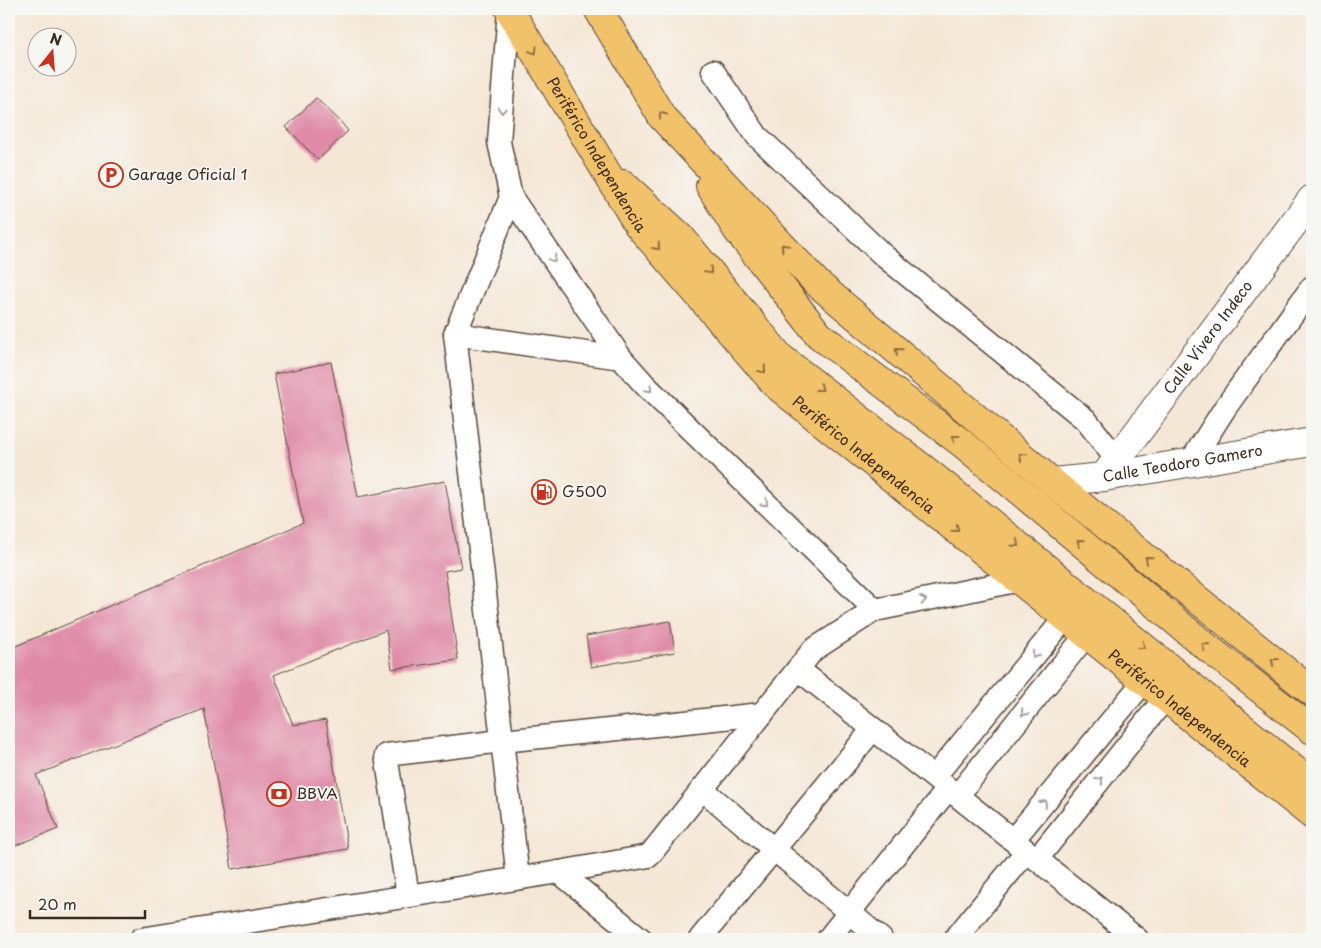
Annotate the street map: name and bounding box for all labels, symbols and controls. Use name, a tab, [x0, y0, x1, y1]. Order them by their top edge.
text: N	[48, 27, 64, 51]
north arrow	[28, 28, 78, 78]
one-way arrow	[527, 45, 537, 54]
street label: Periférico Independencia	[542, 72, 653, 237]
one-way arrow	[496, 106, 507, 114]
one-way arrow	[659, 111, 668, 121]
parking icon: Garage Oficial 1	[98, 162, 124, 188]
place label: Garage Oficial 1	[128, 162, 247, 185]
one-way arrow	[651, 242, 660, 251]
one-way arrow	[781, 244, 790, 253]
one-way arrow	[547, 253, 556, 262]
one-way arrow	[703, 265, 711, 274]
street label: Calle Vivero Indeco	[1157, 275, 1257, 398]
one-way arrow	[895, 349, 904, 357]
one-way arrow	[758, 365, 767, 374]
one-way arrow	[643, 383, 652, 392]
one-way arrow	[814, 383, 823, 391]
street label: Periférico Independencia	[788, 390, 941, 519]
one-way arrow	[951, 435, 961, 444]
street label: Calle Teodoro Gamero	[1101, 438, 1264, 487]
one-way arrow	[1019, 453, 1028, 462]
fuel station icon: G500	[531, 479, 557, 505]
place label: G500	[562, 479, 607, 502]
one-way arrow	[759, 497, 768, 506]
one-way arrow	[950, 523, 960, 532]
one-way arrow	[1010, 538, 1019, 546]
one-way arrow	[1077, 539, 1086, 547]
one-way arrow	[1145, 557, 1154, 565]
one-way arrow	[918, 595, 927, 606]
one-way arrow	[1137, 641, 1146, 650]
street label: Periférico Independencia	[1104, 643, 1257, 772]
one-way arrow	[1202, 643, 1211, 651]
one-way arrow	[1032, 649, 1041, 658]
one-way arrow	[1271, 658, 1280, 667]
one-way arrow	[1021, 707, 1030, 716]
one-way arrow	[1094, 776, 1103, 786]
bank icon: BBVA	[266, 781, 292, 807]
place label: BBVA	[296, 781, 338, 804]
one-way arrow	[1038, 799, 1047, 808]
scale bar	[30, 888, 145, 920]
text: 20 m	[38, 892, 77, 915]

